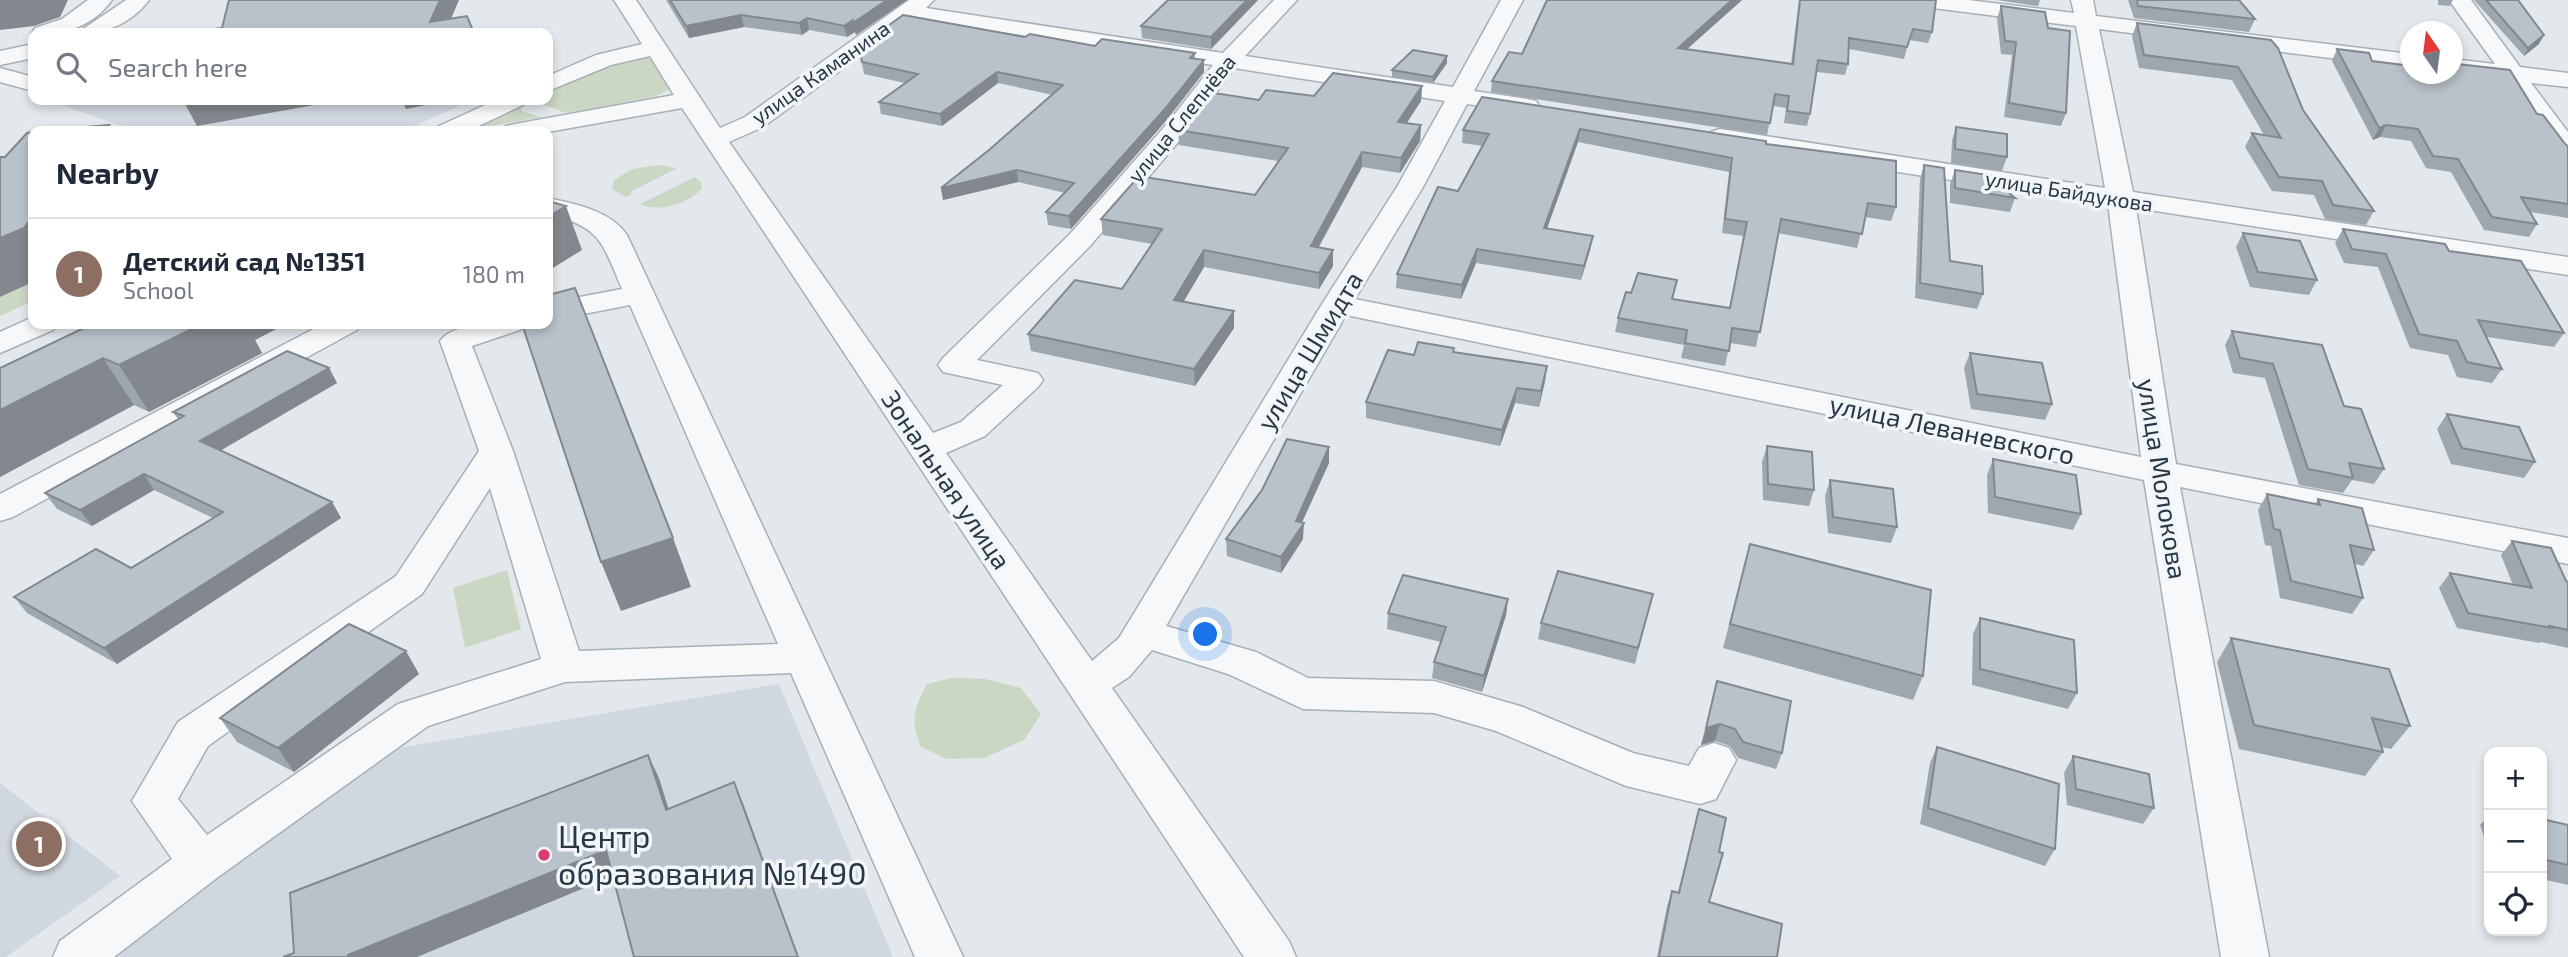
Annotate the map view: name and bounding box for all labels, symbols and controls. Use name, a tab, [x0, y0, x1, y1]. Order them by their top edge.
street label: улица Каманина	[746, 15, 895, 130]
north arrow	[2400, 21, 2463, 84]
search box	[28, 28, 553, 105]
icon: search	[52, 48, 90, 86]
street label: улица Слепнёва	[1122, 49, 1241, 188]
text: Search here	[108, 51, 248, 82]
text: Nearby	[56, 154, 159, 190]
street label: улица Байдукова	[1983, 165, 2155, 217]
text: Детский сад №1351	[123, 245, 366, 276]
text: 1	[74, 260, 84, 288]
text: 180 m	[463, 260, 525, 288]
street label: улица Шмидта	[1249, 265, 1369, 436]
text: School	[123, 276, 193, 304]
street label: улица Молокова	[2131, 376, 2195, 581]
street label: Зональная улица	[875, 384, 1018, 575]
street label: улица Леваневского	[1827, 387, 2078, 471]
your location	[1188, 617, 1222, 651]
map controls	[2484, 747, 2547, 936]
button: +	[2484, 747, 2547, 810]
button: −	[2484, 810, 2547, 873]
place label: Центр образования №1490	[558, 816, 867, 891]
pin: 1	[16, 818, 62, 870]
marker: Центр образования №1490	[536, 847, 552, 863]
button: locate	[2484, 873, 2547, 936]

